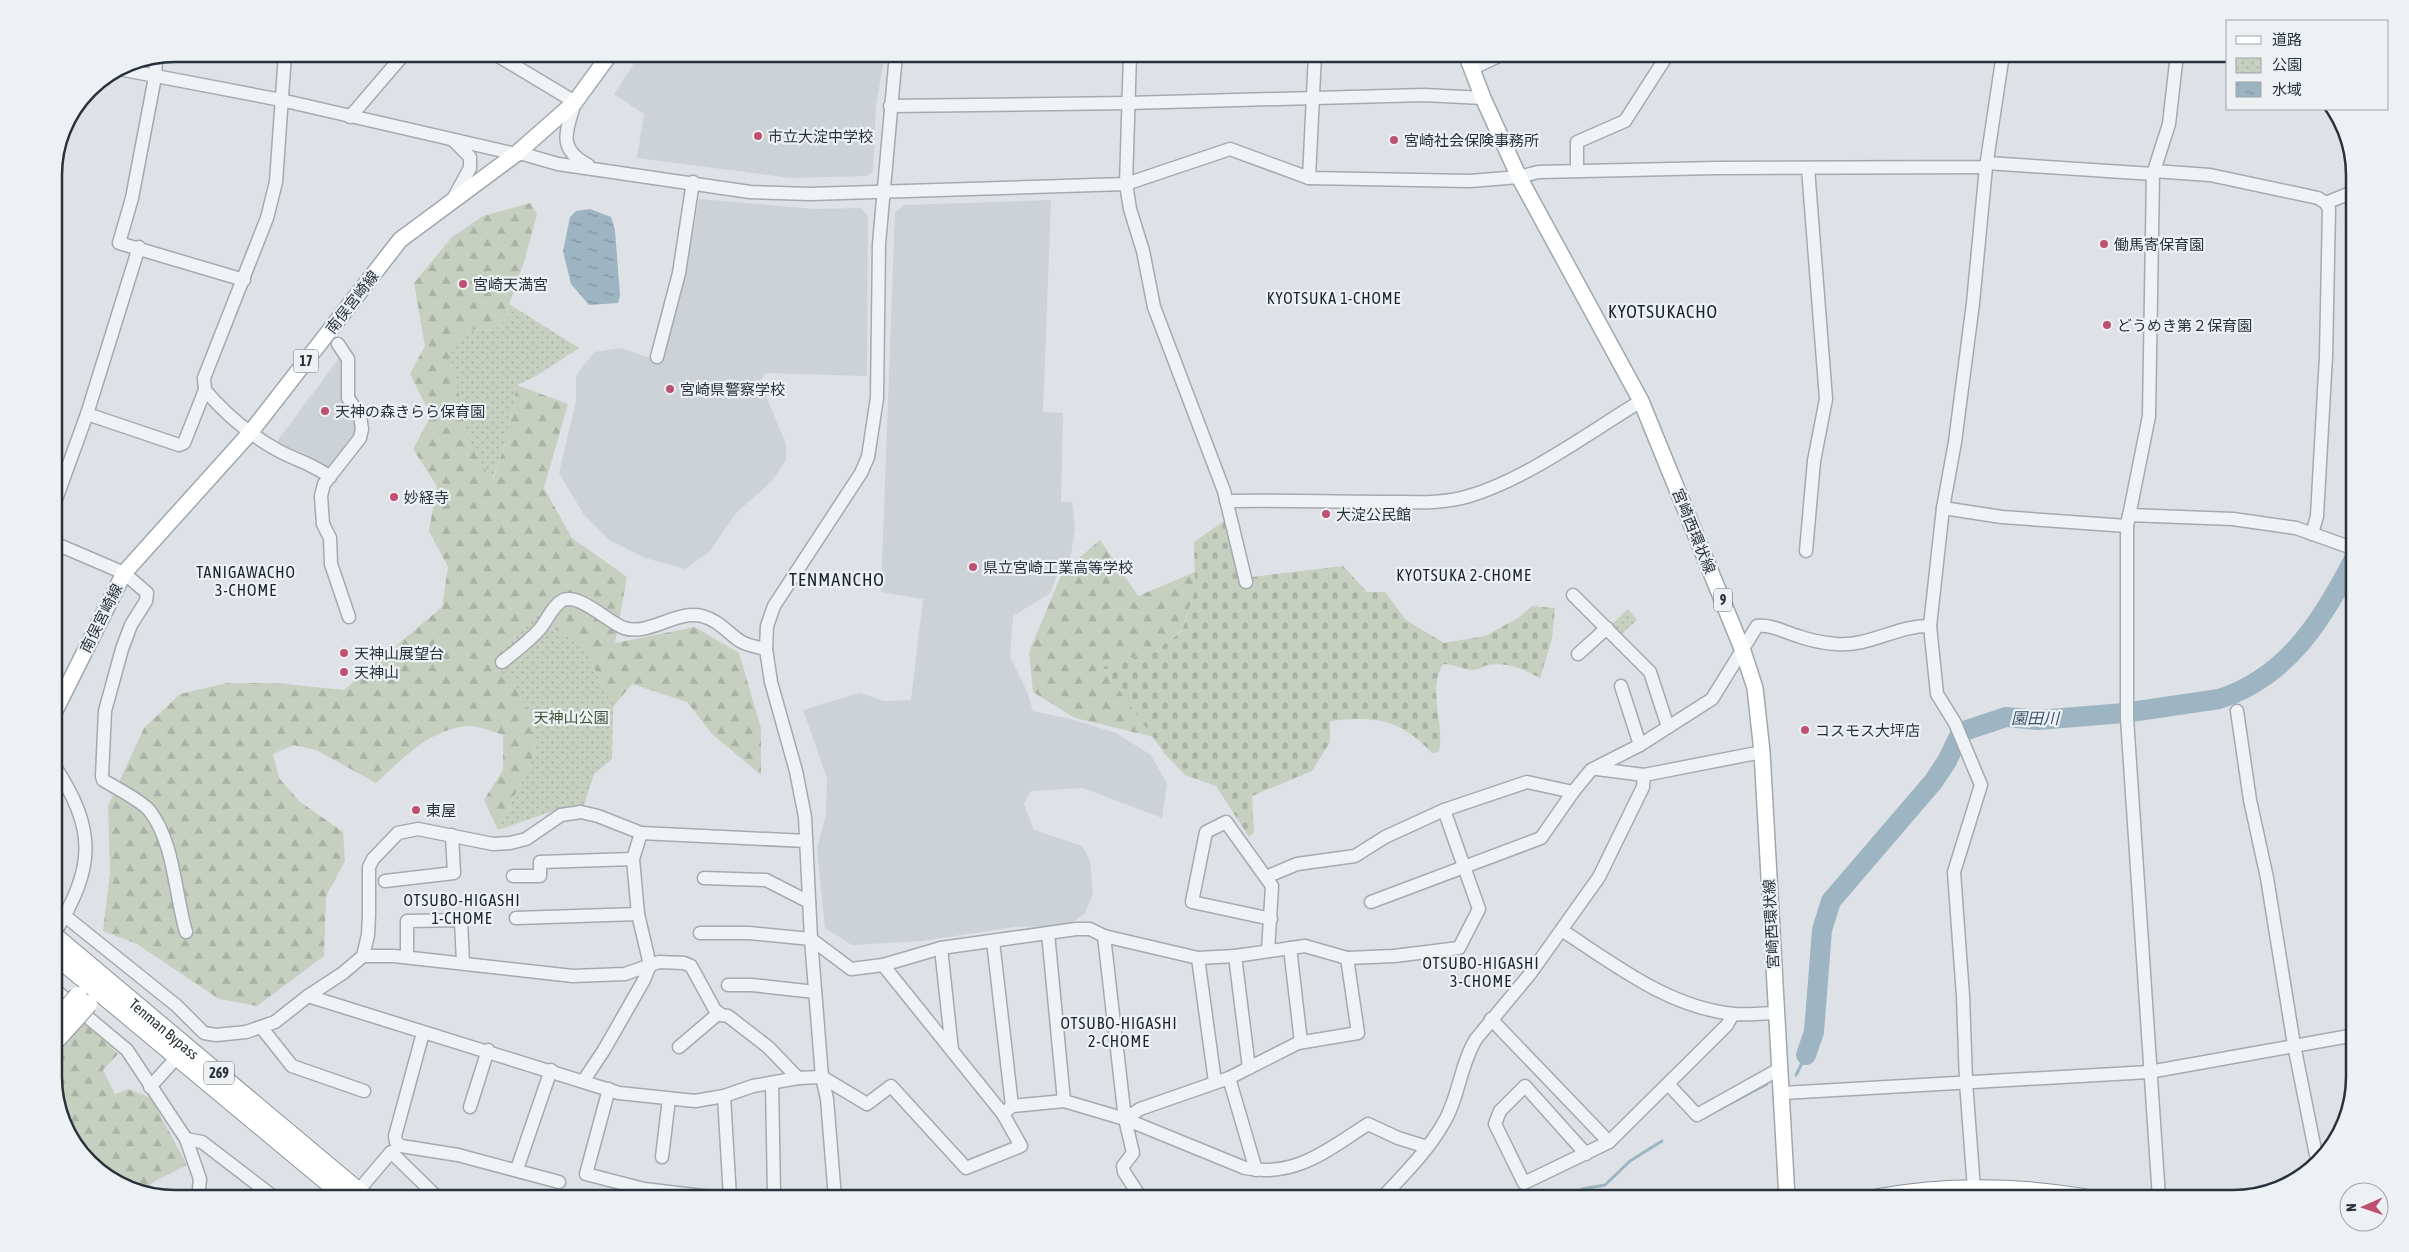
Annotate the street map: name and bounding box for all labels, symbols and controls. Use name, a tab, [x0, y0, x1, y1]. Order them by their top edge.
legend	[2226, 20, 2389, 110]
text: 道路	[2272, 31, 2302, 48]
text: 公園	[2272, 56, 2302, 73]
text: 水域	[2272, 81, 2302, 98]
place label: 市立大淀中学校	[768, 128, 873, 145]
marker: 市立大淀中学校	[752, 130, 764, 142]
place label: 宮崎社会保険事務所	[1404, 132, 1539, 149]
marker: 宮崎社会保険事務所	[1388, 134, 1400, 146]
place label: 働馬寄保育園	[2114, 236, 2204, 253]
marker: 働馬寄保育園	[2098, 238, 2110, 250]
street label: 南俣宮崎線	[322, 267, 382, 337]
place label: 宮崎天満宮	[473, 276, 548, 293]
marker: 宮崎天満宮	[457, 278, 469, 290]
district label: KYOTSUKA 1-CHOME	[1267, 289, 1401, 307]
district label: KYOTSUKACHO	[1608, 301, 1718, 322]
place label: どうめき第２保育園	[2117, 317, 2252, 334]
marker: どうめき第２保育園	[2101, 319, 2113, 331]
road number: 17	[294, 350, 318, 372]
place label: 宮崎県警察学校	[680, 381, 785, 398]
marker: 宮崎県警察学校	[664, 383, 676, 395]
place label: 天神の森きらら保育園	[335, 403, 485, 420]
marker: 天神の森きらら保育園	[319, 405, 331, 417]
street label: 宮崎西環状線	[1669, 486, 1719, 576]
place label: 妙経寺	[404, 489, 449, 506]
marker: 妙経寺	[388, 491, 400, 503]
place label: 大淀公民館	[1336, 506, 1411, 523]
marker: 大淀公民館	[1320, 508, 1332, 520]
place label: 県立宮崎工業高等学校	[983, 559, 1133, 576]
marker: 県立宮崎工業高等学校	[967, 561, 979, 573]
district label: TANIGAWACHO 3-CHOME	[196, 563, 296, 599]
district label: KYOTSUKA 2-CHOME	[1396, 566, 1532, 584]
district label: TENMANCHO	[789, 569, 885, 590]
street label: 南俣宮崎線	[76, 581, 126, 655]
road number: 9	[1714, 588, 1732, 612]
place label: 天神山展望台	[354, 645, 444, 662]
marker: 天神山展望台	[338, 647, 350, 659]
place label: 天神山	[354, 664, 399, 681]
marker: 天神山	[338, 666, 350, 678]
park label: 天神山公園	[533, 709, 609, 726]
water label: 園田川	[2011, 709, 2061, 727]
place label: コスモス大坪店	[1815, 722, 1920, 739]
marker: コスモス大坪店	[1799, 724, 1811, 736]
place label: 東屋	[426, 802, 456, 819]
marker: 東屋	[410, 804, 422, 816]
street label: 宮崎西環状線	[1760, 879, 1782, 969]
district label: OTSUBO-HIGASHI 1-CHOME	[404, 891, 520, 927]
district label: OTSUBO-HIGASHI 3-CHOME	[1423, 954, 1539, 990]
street label: Tenman Bypass	[126, 995, 202, 1062]
district label: OTSUBO-HIGASHI 2-CHOME	[1061, 1014, 1177, 1050]
road number: 269	[204, 1062, 234, 1084]
north arrow	[2339, 1182, 2389, 1232]
text: N	[2343, 1203, 2359, 1212]

